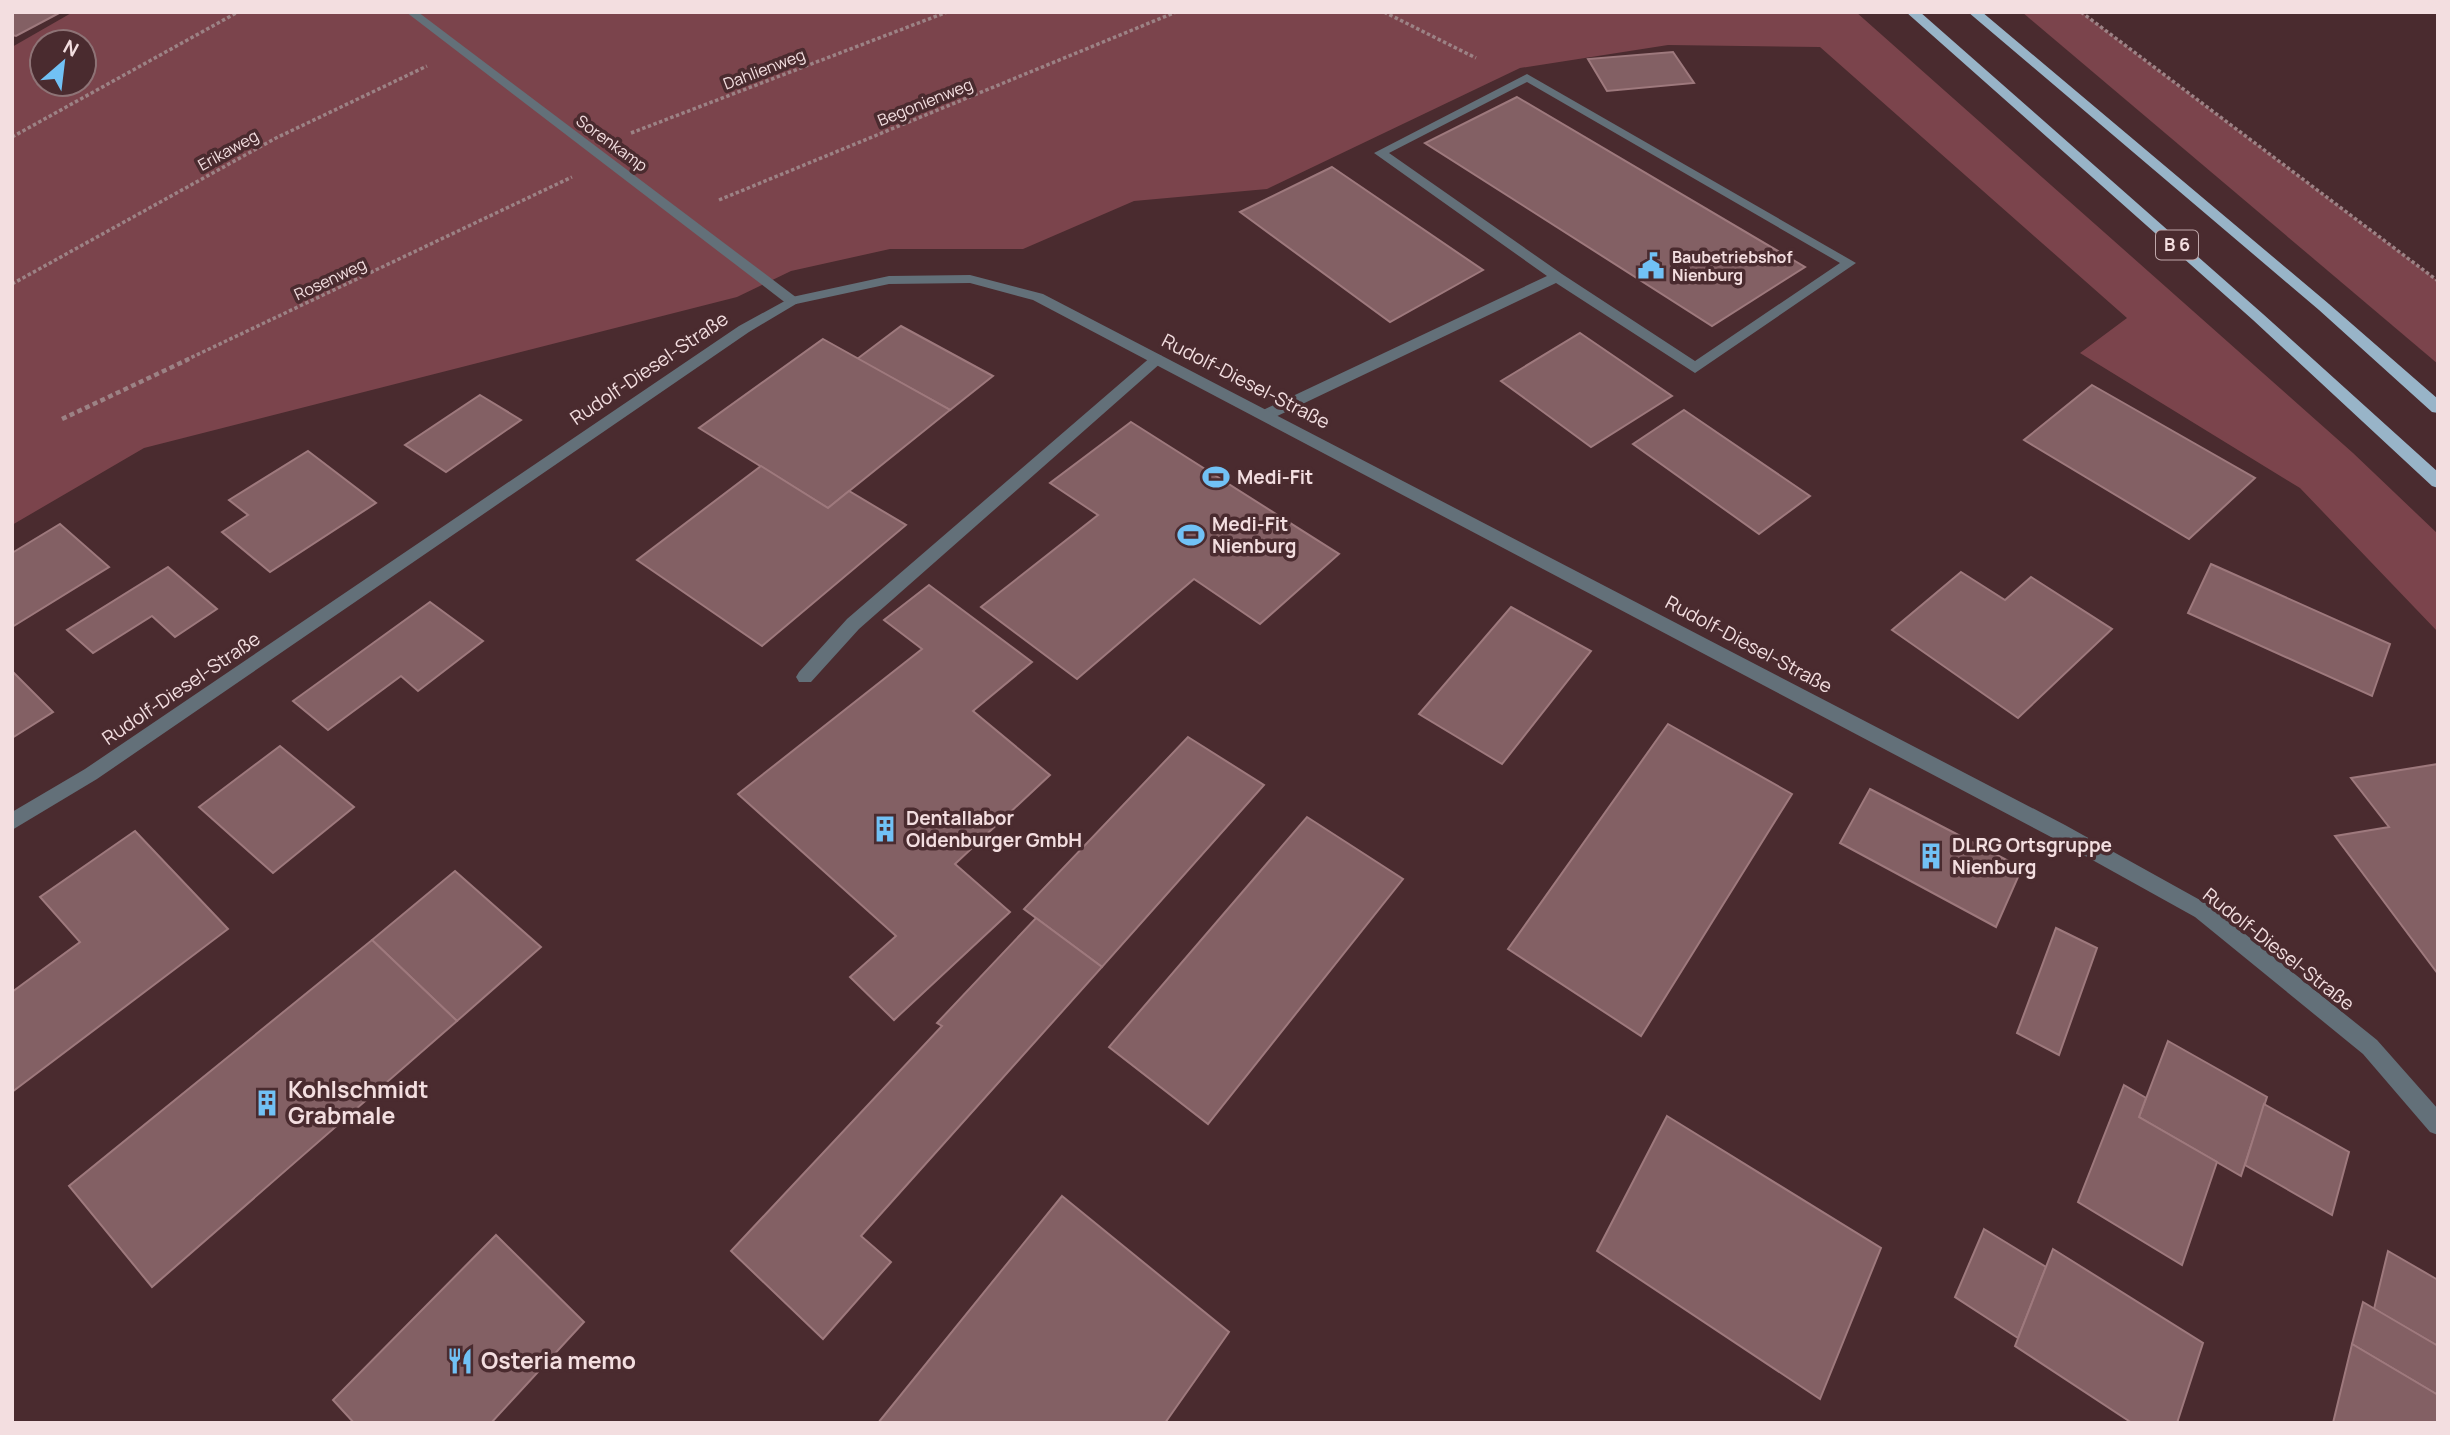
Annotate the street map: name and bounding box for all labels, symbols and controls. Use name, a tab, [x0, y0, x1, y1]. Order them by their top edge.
north arrow	[28, 28, 98, 98]
text: N	[59, 33, 83, 63]
street label: Dahlienweg	[720, 43, 808, 95]
street label: Begonienweg	[874, 73, 976, 131]
street label: Sorenkamp	[572, 110, 652, 176]
street label: Erikaweg	[194, 124, 262, 176]
road number: B 6	[2156, 230, 2198, 260]
place label: Baubetriebshof Nienburg	[1672, 246, 1793, 286]
public building icon: Baubetriebshof Nienburg	[1636, 251, 1666, 281]
street label: Rosenweg	[290, 253, 370, 305]
street label: Rudolf-Diesel-Straße	[565, 305, 733, 431]
street label: Rudolf-Diesel-Straße	[1157, 327, 1335, 435]
sports icon: Medi-Fit	[1201, 462, 1231, 492]
place label: Medi-Fit	[1237, 464, 1313, 490]
place label: Medi-Fit Nienburg	[1212, 511, 1297, 559]
sports icon: Medi-Fit Nienburg	[1176, 520, 1206, 550]
street label: Rudolf-Diesel-Straße	[1661, 589, 1837, 699]
street label: Rudolf-Diesel-Straße	[97, 625, 265, 751]
place label: Dentallabor Oldenburger GmbH	[906, 805, 1082, 853]
building icon: Dentallabor Oldenburger GmbH	[870, 814, 900, 844]
place label: DLRG Ortsgruppe Nienburg	[1952, 832, 2112, 880]
building icon: DLRG Ortsgruppe Nienburg	[1916, 841, 1946, 871]
street label: Rudolf-Diesel-Straße	[2198, 882, 2360, 1016]
place label: Kohlschmidt Grabmale	[288, 1073, 428, 1131]
building icon: Kohlschmidt Grabmale	[252, 1088, 282, 1118]
place label: Osteria memo	[481, 1344, 636, 1376]
restaurant icon: Osteria memo	[445, 1346, 475, 1376]

